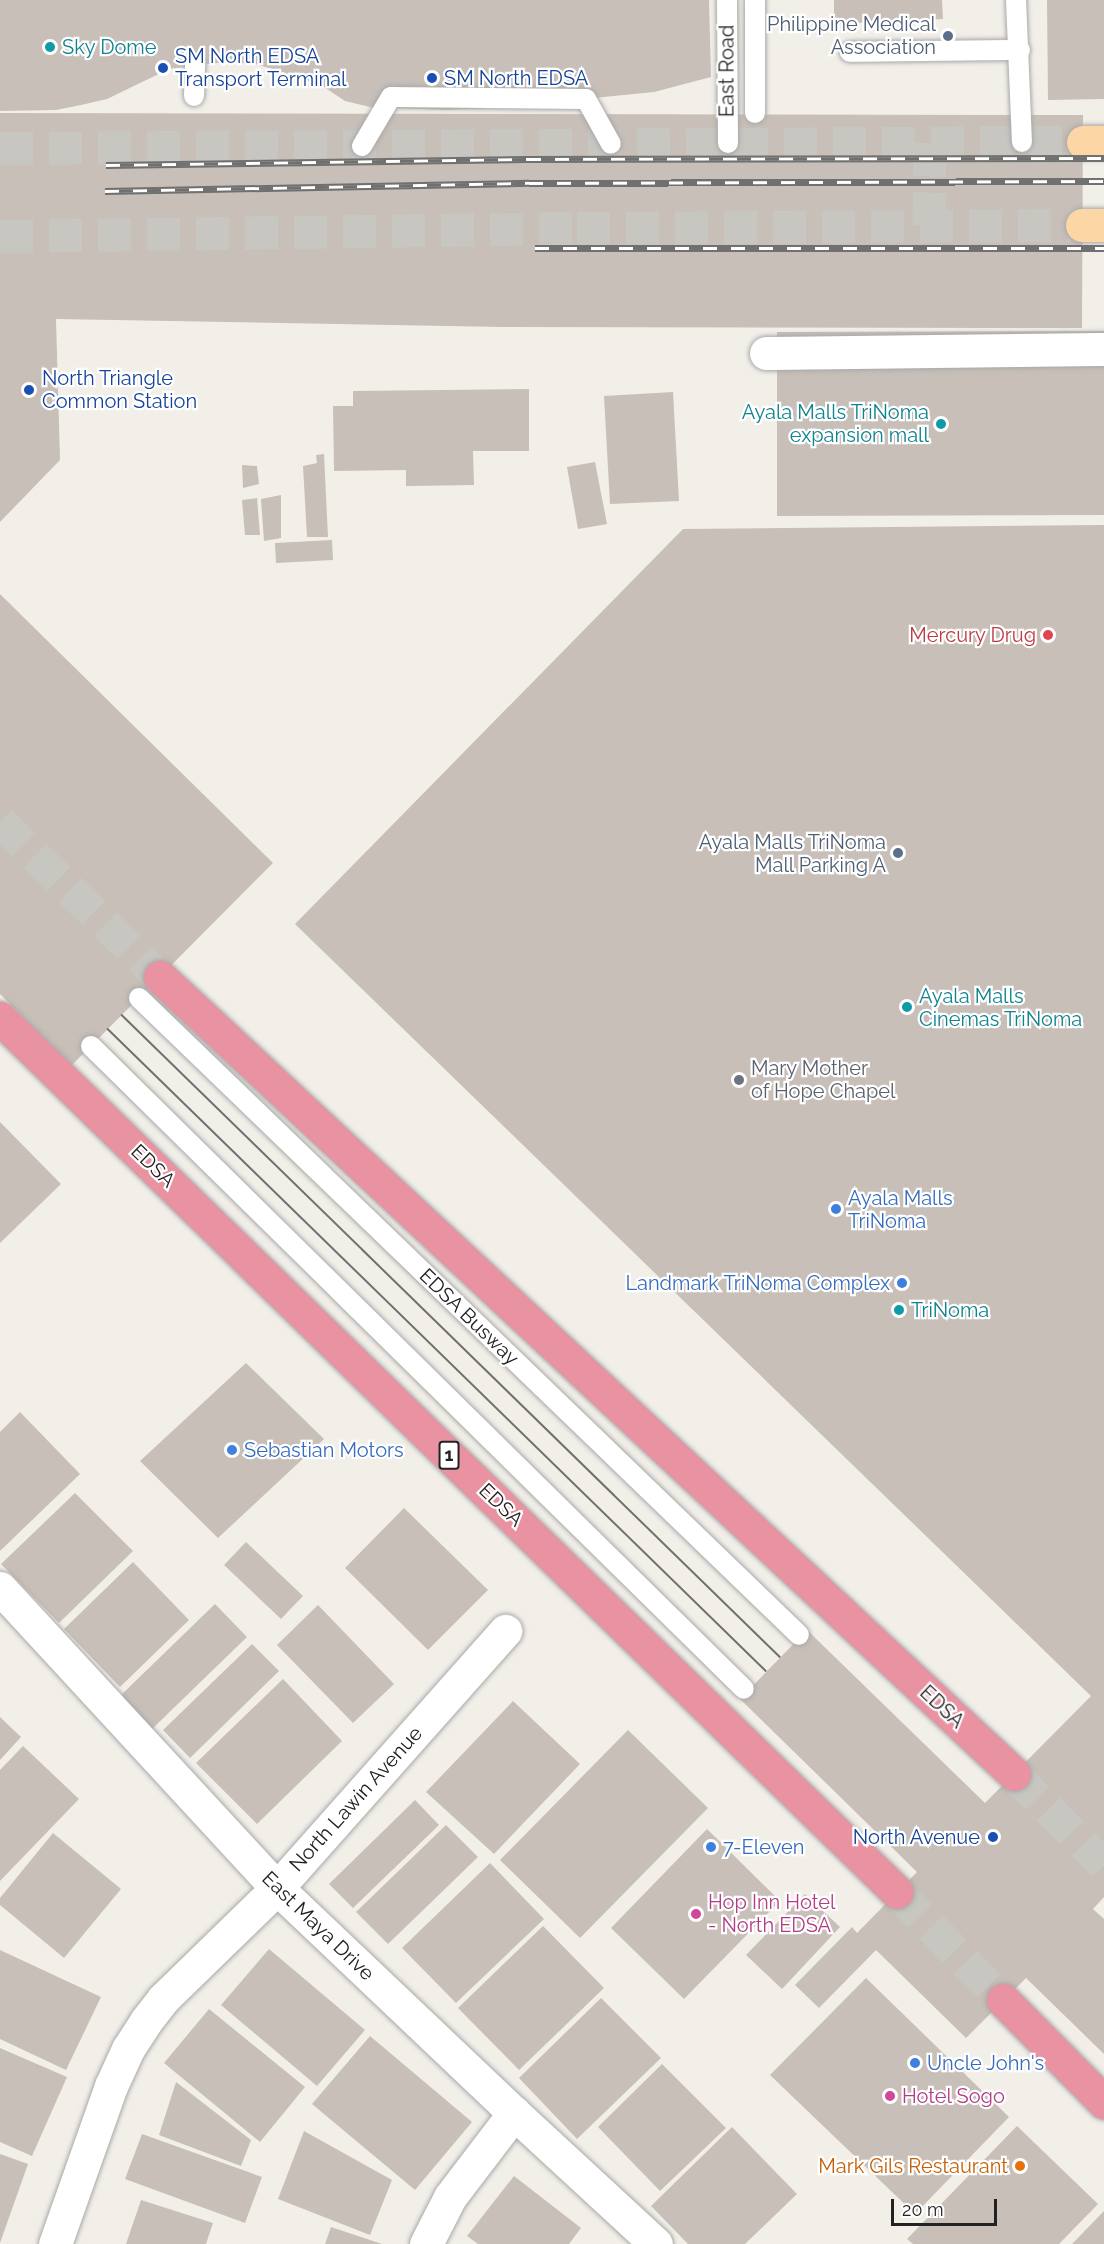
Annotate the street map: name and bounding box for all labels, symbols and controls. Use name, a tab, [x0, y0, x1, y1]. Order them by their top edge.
place label: Philippine Medical Association	[767, 13, 936, 60]
street label: East Road	[715, 25, 739, 117]
marker: Philippine Medical Association	[941, 29, 955, 43]
place label: Sky Dome	[62, 35, 157, 59]
marker: Sky Dome	[43, 40, 57, 54]
place label: SM North EDSA Transport Terminal	[175, 45, 347, 92]
marker: SM North EDSA Transport Terminal	[156, 61, 170, 75]
place label: SM North EDSA	[444, 66, 588, 90]
marker: SM North EDSA	[425, 71, 439, 85]
place label: North Triangle Common Station	[42, 366, 197, 413]
marker: North Triangle Common Station	[20, 381, 38, 399]
place label: Ayala Malls TriNoma expansion mall	[741, 400, 929, 447]
marker: Ayala Malls TriNoma expansion mall	[934, 417, 948, 431]
place label: Mercury Drug	[909, 623, 1036, 647]
marker: Mercury Drug	[1041, 628, 1055, 642]
place label: Ayala Malls TriNoma Mall Parking A	[698, 830, 886, 877]
marker: Ayala Malls TriNoma Mall Parking A	[891, 846, 905, 860]
place label: Ayala Malls Cinemas TriNoma	[919, 984, 1083, 1031]
marker: Ayala Malls Cinemas TriNoma	[900, 1000, 914, 1014]
place label: Mary Mother of Hope Chapel	[751, 1056, 896, 1103]
marker: Mary Mother of Hope Chapel	[732, 1073, 746, 1087]
street label: EDSA	[126, 1139, 180, 1193]
place label: Ayala Malls TriNoma	[848, 1186, 953, 1233]
marker: Ayala Malls TriNoma	[829, 1202, 843, 1216]
street label: EDSA Busway	[414, 1264, 524, 1370]
place label: Landmark TriNoma Complex	[625, 1271, 890, 1295]
marker: Landmark TriNoma Complex	[895, 1276, 909, 1290]
place label: TriNoma	[911, 1298, 989, 1322]
marker: TriNoma	[892, 1303, 906, 1317]
place label: Sebastian Motors	[244, 1438, 404, 1462]
road number: 1	[438, 1440, 460, 1470]
marker: Sebastian Motors	[225, 1443, 239, 1457]
street label: EDSA	[474, 1478, 528, 1532]
street label: EDSA	[915, 1681, 969, 1733]
street label: North Lawin Avenue	[284, 1721, 428, 1877]
place label: North Avenue	[852, 1825, 980, 1849]
marker: North Avenue	[984, 1828, 1002, 1846]
place label: 7-Eleven	[723, 1835, 804, 1859]
marker: 7-Eleven	[704, 1840, 718, 1854]
street label: East Maya Drive	[257, 1866, 379, 1986]
place label: Hop Inn Hotel - North EDSA	[708, 1890, 835, 1937]
marker: Hop Inn Hotel - North EDSA	[689, 1907, 703, 1921]
place label: Uncle John's	[927, 2051, 1045, 2075]
marker: Uncle John's	[908, 2056, 922, 2070]
place label: Hotel Sogo	[902, 2084, 1005, 2108]
marker: Hotel Sogo	[883, 2089, 897, 2103]
place label: Mark Gils Restaurant	[818, 2154, 1008, 2178]
marker: Mark Gils Restaurant	[1013, 2159, 1027, 2173]
scale bar	[894, 2187, 1000, 2225]
text: 20 m	[902, 2199, 944, 2220]

